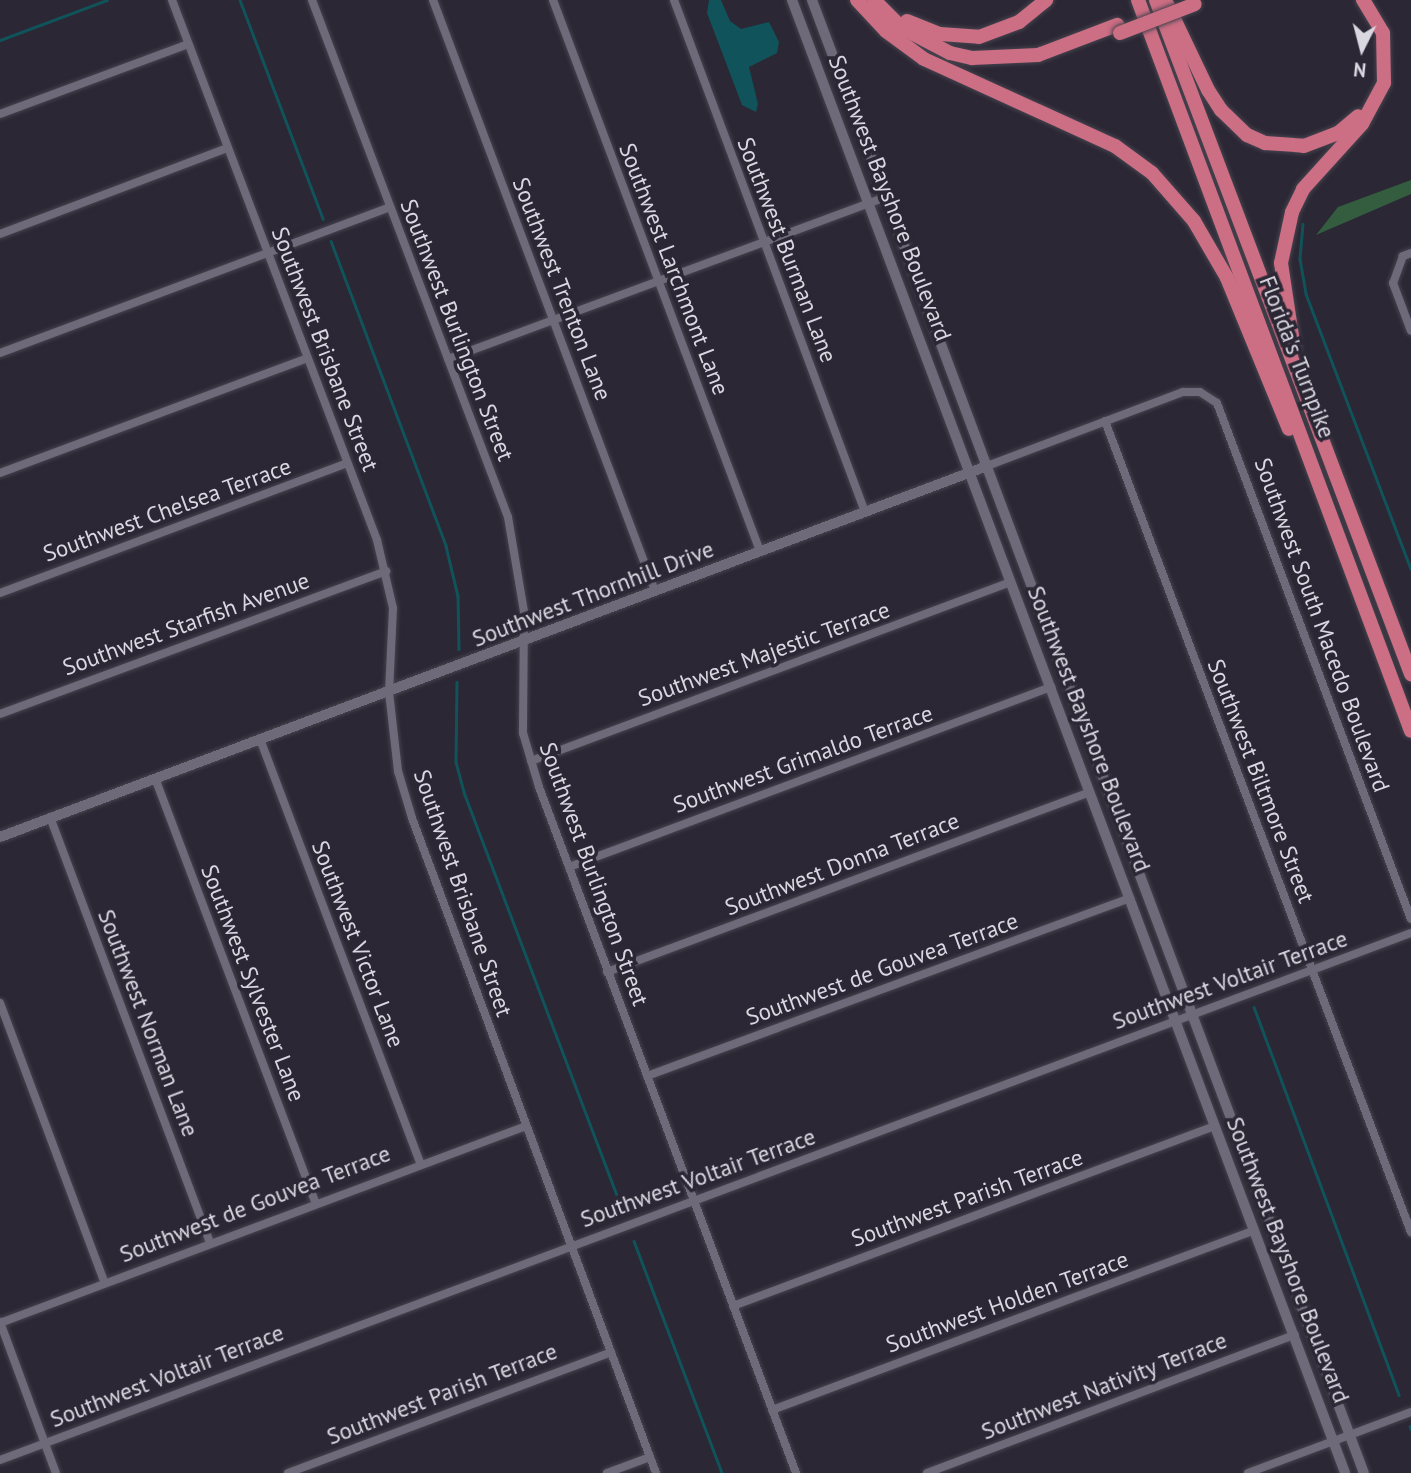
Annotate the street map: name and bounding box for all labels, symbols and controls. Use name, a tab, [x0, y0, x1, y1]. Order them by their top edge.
north arrow	[1327, 14, 1397, 84]
street label: Southwest Bayshore Boulevard	[823, 51, 957, 345]
text: N	[1352, 57, 1367, 82]
street label: Southwest Burman Lane	[731, 134, 843, 366]
street label: Southwest Larchmont Lane	[613, 139, 735, 399]
street label: Southwest Trenton Lane	[507, 173, 617, 405]
street label: Southwest Burlington Street	[394, 195, 520, 465]
street label: Southwest Brisbane Street	[266, 223, 384, 475]
street label: Florida's Turnpike	[1253, 272, 1341, 442]
street label: Southwest Chelsea Terrace	[39, 452, 295, 568]
street label: Southwest South Macedo Boulevard	[1249, 454, 1395, 796]
street label: Southwest Thornhill Drive	[468, 535, 718, 653]
street label: Southwest Starfish Avenue	[59, 566, 313, 682]
street label: Southwest Bayshore Boulevard	[1022, 582, 1156, 876]
street label: Southwest Majestic Terrace	[634, 595, 894, 713]
street label: Southwest Biltmore Street	[1202, 655, 1320, 907]
street label: Southwest Grimaldo Terrace	[669, 699, 937, 819]
street label: Southwest Burlington Street	[533, 739, 655, 1009]
street label: Southwest Brisbane Street	[408, 766, 518, 1020]
street label: Southwest Donna Terrace	[721, 806, 963, 922]
street label: Southwest Victor Lane	[306, 836, 410, 1052]
street label: Southwest Sylvester Lane	[195, 861, 311, 1105]
street label: Southwest Norman Lane	[92, 906, 204, 1140]
street label: Southwest de Gouvea Terrace	[742, 907, 1022, 1031]
street label: Southwest Voltair Terrace	[1108, 924, 1352, 1036]
street label: Southwest Bayshore Boulevard	[1221, 1113, 1355, 1407]
street label: Southwest Voltair Terrace	[576, 1122, 820, 1234]
street label: Southwest de Gouvea Terrace	[115, 1139, 395, 1269]
street label: Southwest Parish Terrace	[847, 1143, 1087, 1253]
street label: Southwest Holden Terrace	[882, 1245, 1132, 1359]
street label: Southwest Voltair Terrace	[46, 1318, 288, 1434]
street label: Southwest Nativity Terrace	[977, 1326, 1231, 1446]
street label: Southwest Parish Terrace	[323, 1337, 561, 1451]

